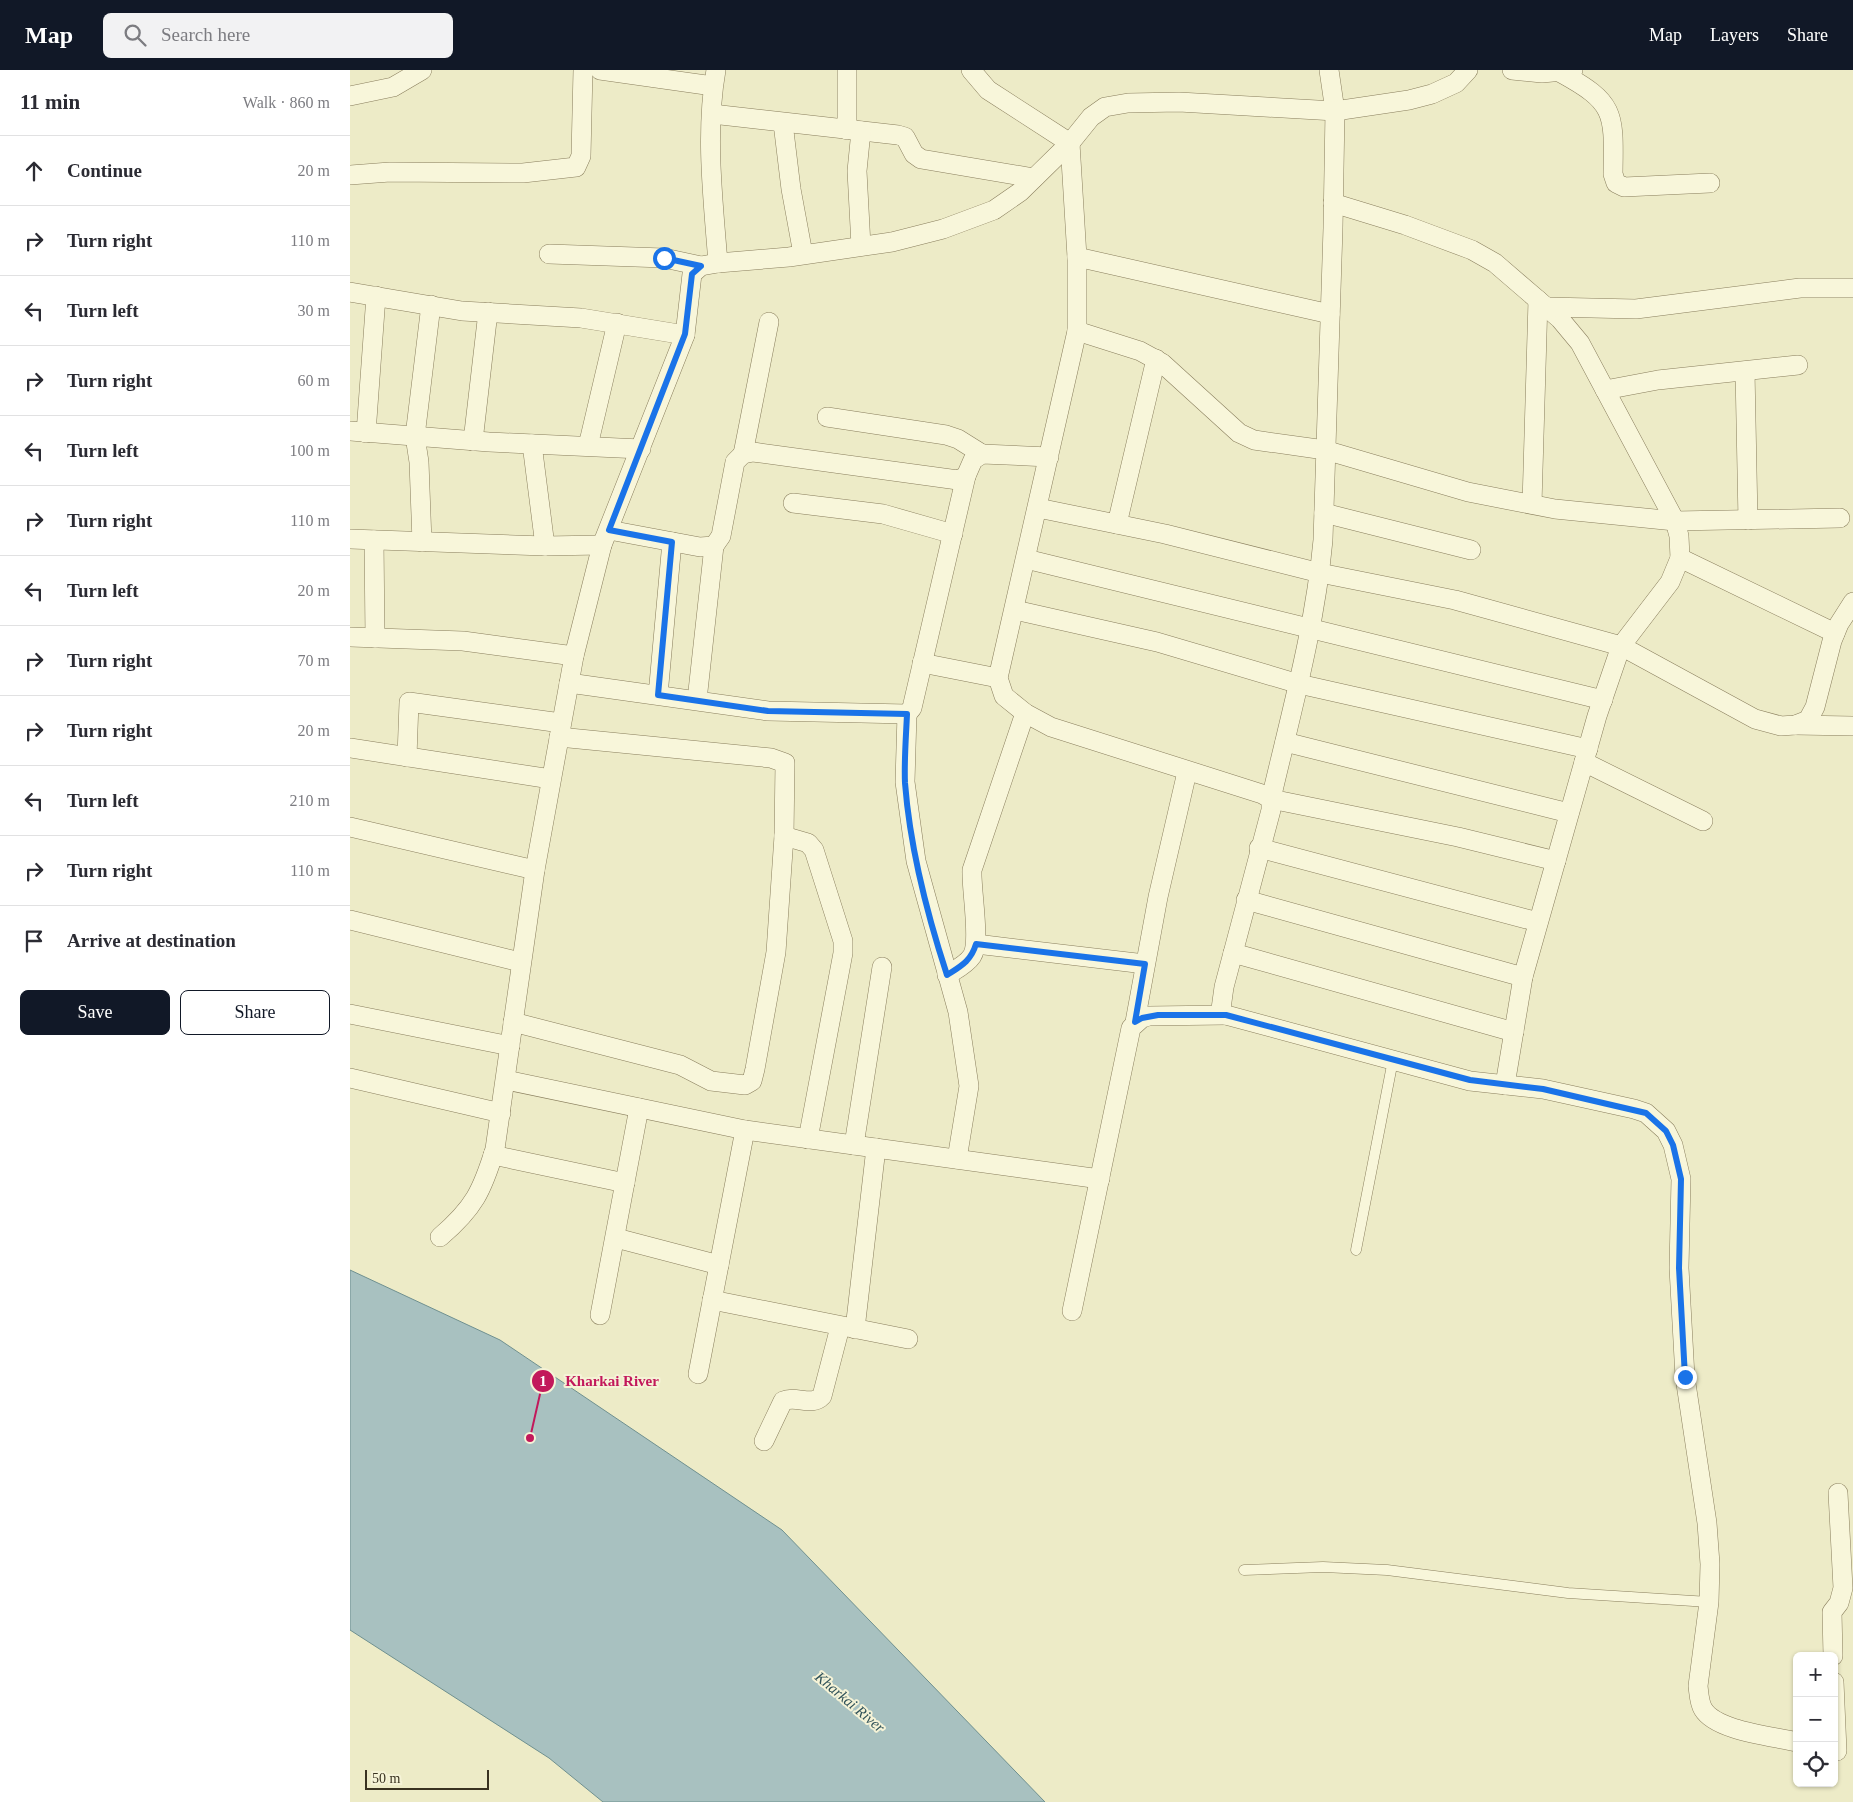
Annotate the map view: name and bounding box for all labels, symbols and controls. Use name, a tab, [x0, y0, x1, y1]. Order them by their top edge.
search box	[103, 13, 453, 58]
icon: search	[121, 21, 149, 49]
text: Map	[25, 22, 73, 48]
text: Search here	[161, 24, 250, 45]
text: Map	[1649, 25, 1682, 45]
text: Layers	[1710, 25, 1759, 45]
text: Share	[1787, 25, 1828, 45]
text: 11 min	[20, 90, 80, 114]
text: Walk · 860 m	[243, 94, 330, 111]
icon: ahead	[20, 157, 48, 185]
text: Continue	[67, 160, 142, 181]
text: 20 m	[298, 162, 330, 179]
icon: right	[20, 227, 48, 255]
text: Turn right	[67, 230, 152, 251]
text: 110 m	[290, 232, 330, 249]
route start	[653, 247, 676, 270]
icon: left	[20, 297, 48, 325]
text: Turn left	[67, 300, 139, 321]
text: 30 m	[298, 302, 330, 319]
icon: right	[20, 367, 48, 395]
text: Turn right	[67, 370, 152, 391]
text: 60 m	[298, 372, 330, 389]
icon: left	[20, 437, 48, 465]
text: Turn left	[67, 440, 139, 461]
text: 100 m	[290, 442, 330, 459]
icon: right	[20, 507, 48, 535]
text: Turn right	[67, 510, 152, 531]
text: 110 m	[290, 512, 330, 529]
icon: left	[20, 577, 48, 605]
text: Turn left	[67, 580, 139, 601]
text: 20 m	[298, 582, 330, 599]
icon: right	[20, 647, 48, 675]
text: Turn right	[67, 650, 152, 671]
text: 70 m	[298, 652, 330, 669]
icon: right	[20, 717, 48, 745]
text: Turn right	[67, 720, 152, 741]
text: 20 m	[298, 722, 330, 739]
icon: left	[20, 787, 48, 815]
text: Turn left	[67, 790, 139, 811]
text: 210 m	[290, 792, 330, 809]
icon: right	[20, 857, 48, 885]
text: Turn right	[67, 860, 152, 881]
text: 110 m	[290, 862, 330, 879]
icon: arrive	[20, 927, 48, 955]
text: Arrive at destination	[67, 930, 236, 951]
button: Save	[20, 990, 170, 1035]
button: Share	[180, 990, 330, 1035]
callout: Kharkai River	[530, 1366, 669, 1396]
route end	[1674, 1366, 1697, 1389]
text: 1	[539, 1373, 547, 1389]
text: Kharkai River	[565, 1373, 659, 1389]
map controls	[1793, 1652, 1838, 1787]
button: +	[1793, 1652, 1838, 1697]
water label: Kharkai River	[811, 1668, 888, 1736]
button: −	[1793, 1697, 1838, 1742]
button: locate	[1793, 1742, 1838, 1787]
scale bar	[365, 1767, 489, 1790]
text: 50 m	[372, 1771, 400, 1786]

